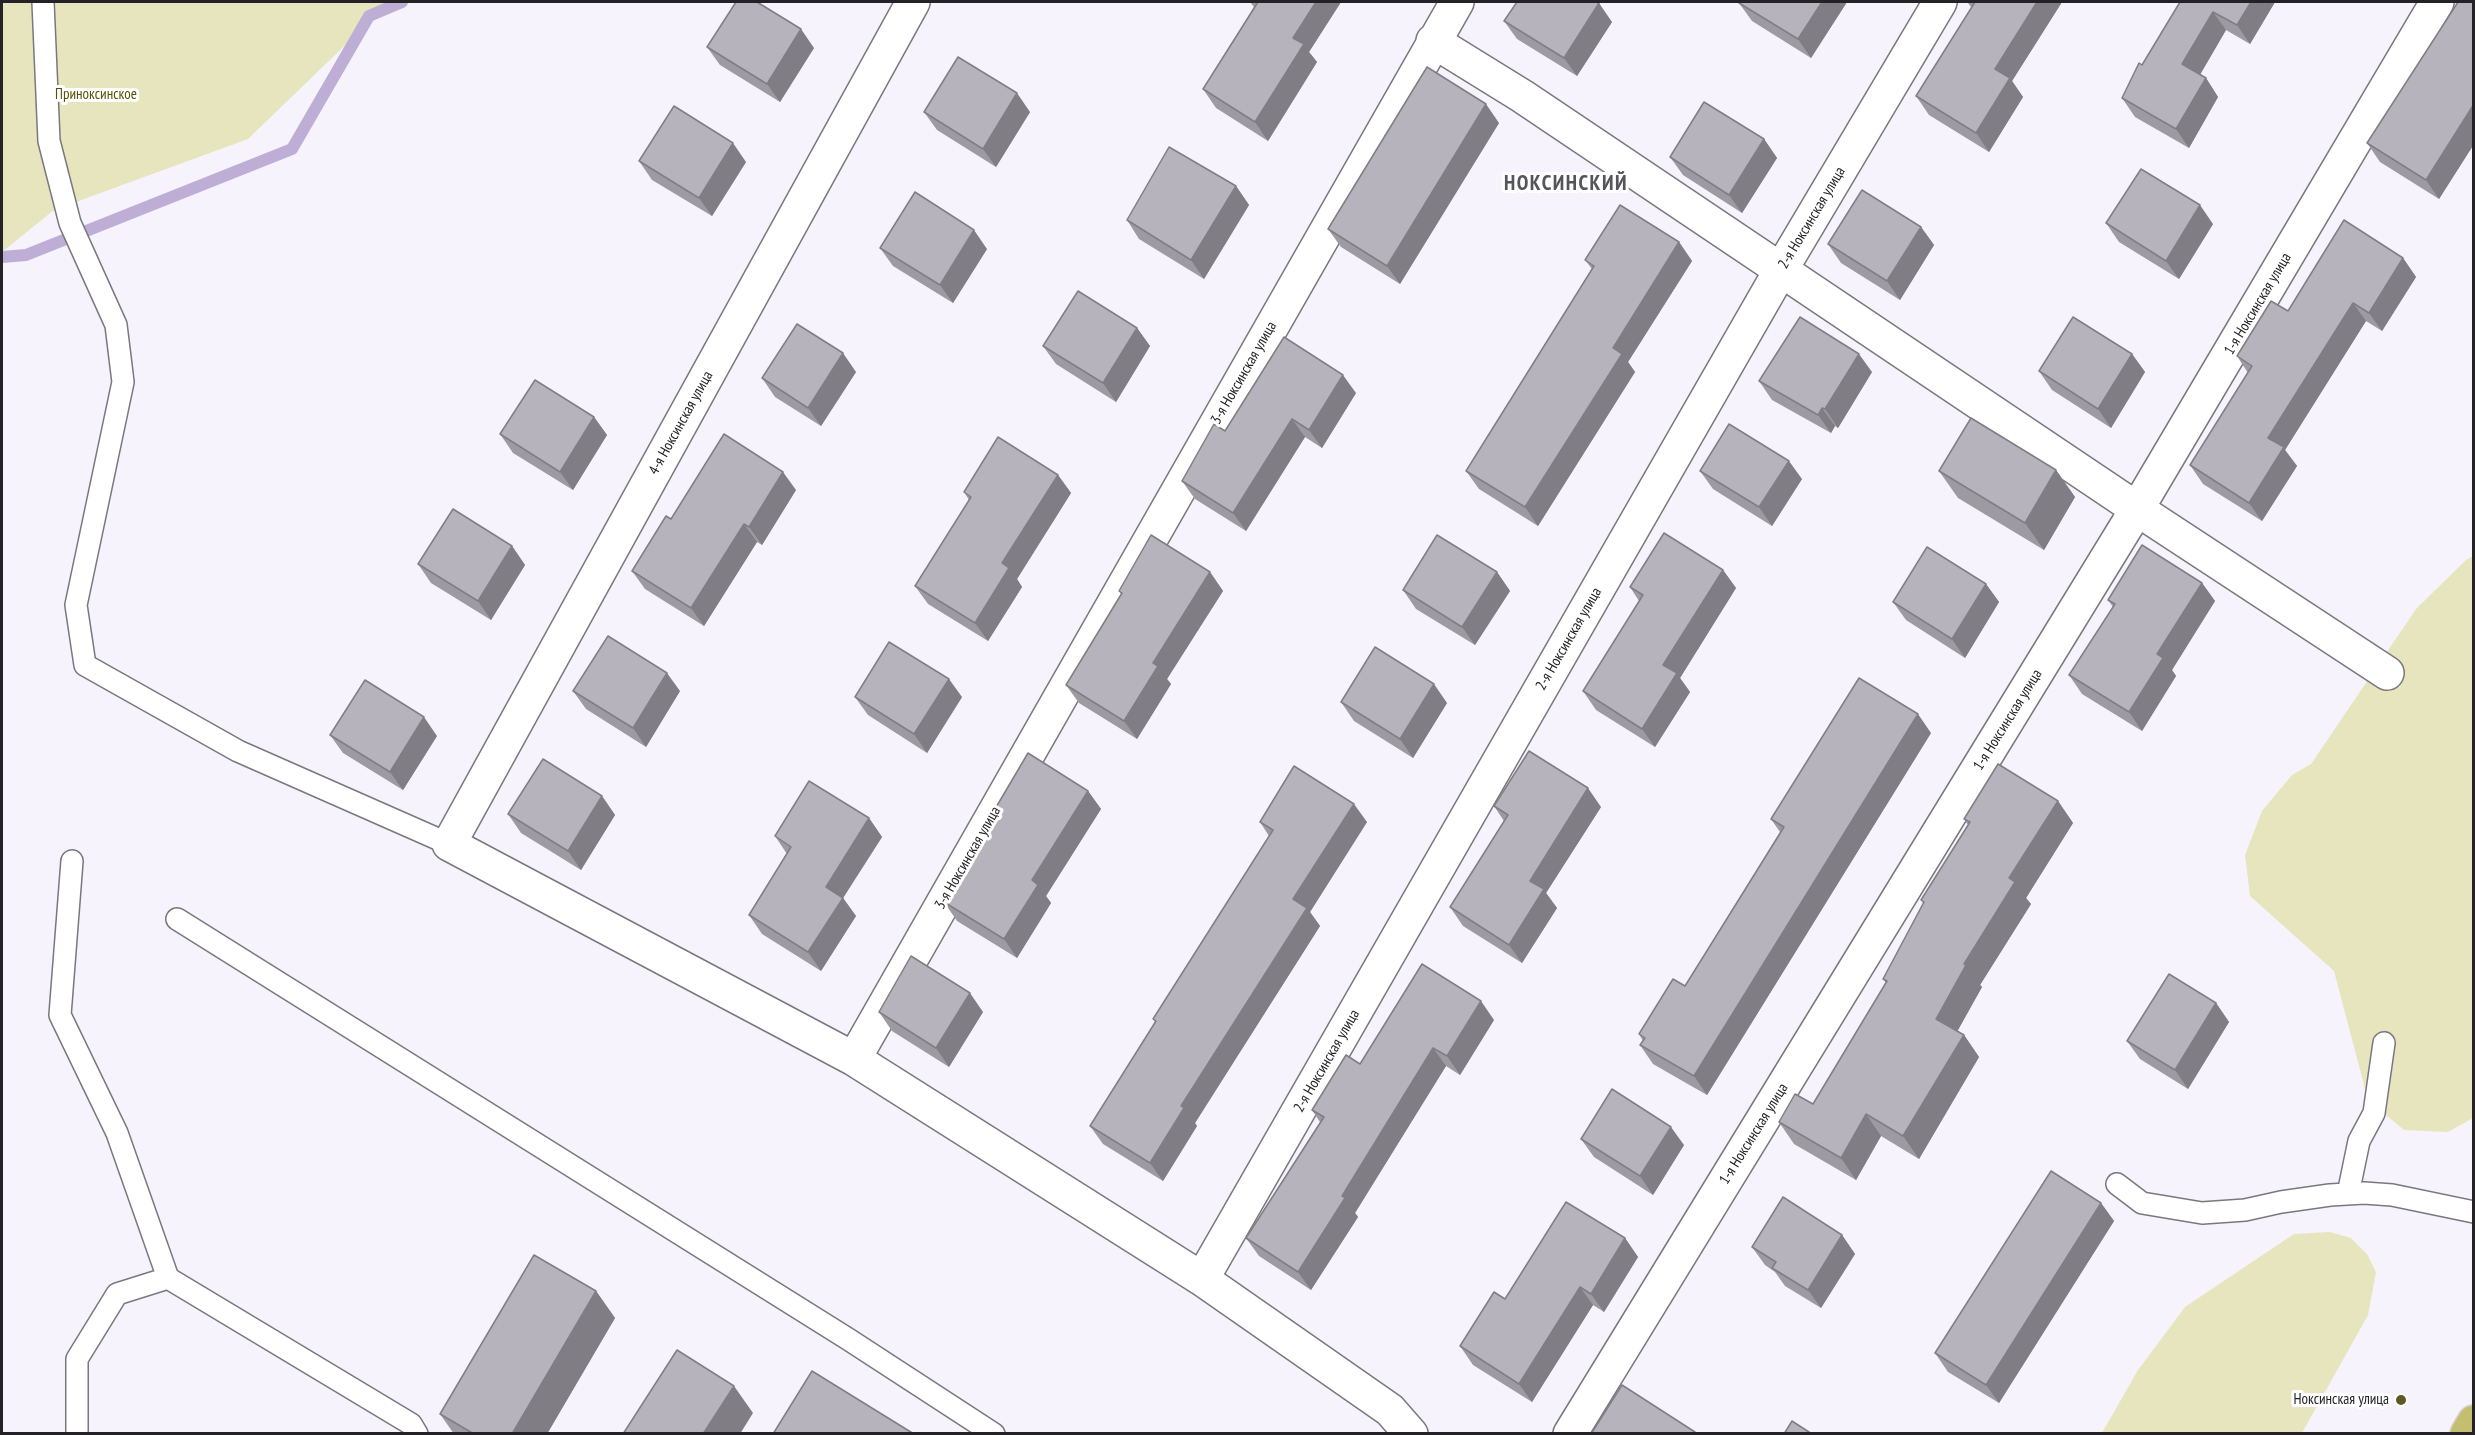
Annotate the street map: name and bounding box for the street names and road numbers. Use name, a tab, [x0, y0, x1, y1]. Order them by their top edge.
street label: 2-я Ноксинская улица	[1775, 164, 1849, 272]
street label: 1-я Ноксинская улица	[2221, 250, 2295, 358]
street label: 3-я Ноксинская улица	[1207, 318, 1281, 428]
street label: 4-я Ноксинская улица	[645, 368, 717, 478]
street label: 2-я Ноксинская улица	[1532, 584, 1606, 694]
street label: 1-я Ноксинская улица	[1970, 666, 2046, 774]
street label: 3-я Ноксинская улица	[931, 803, 1005, 913]
street label: 2-я Ноксинская улица	[1290, 1006, 1364, 1116]
street label: 1-я Ноксинская улица	[1716, 1080, 1792, 1188]

